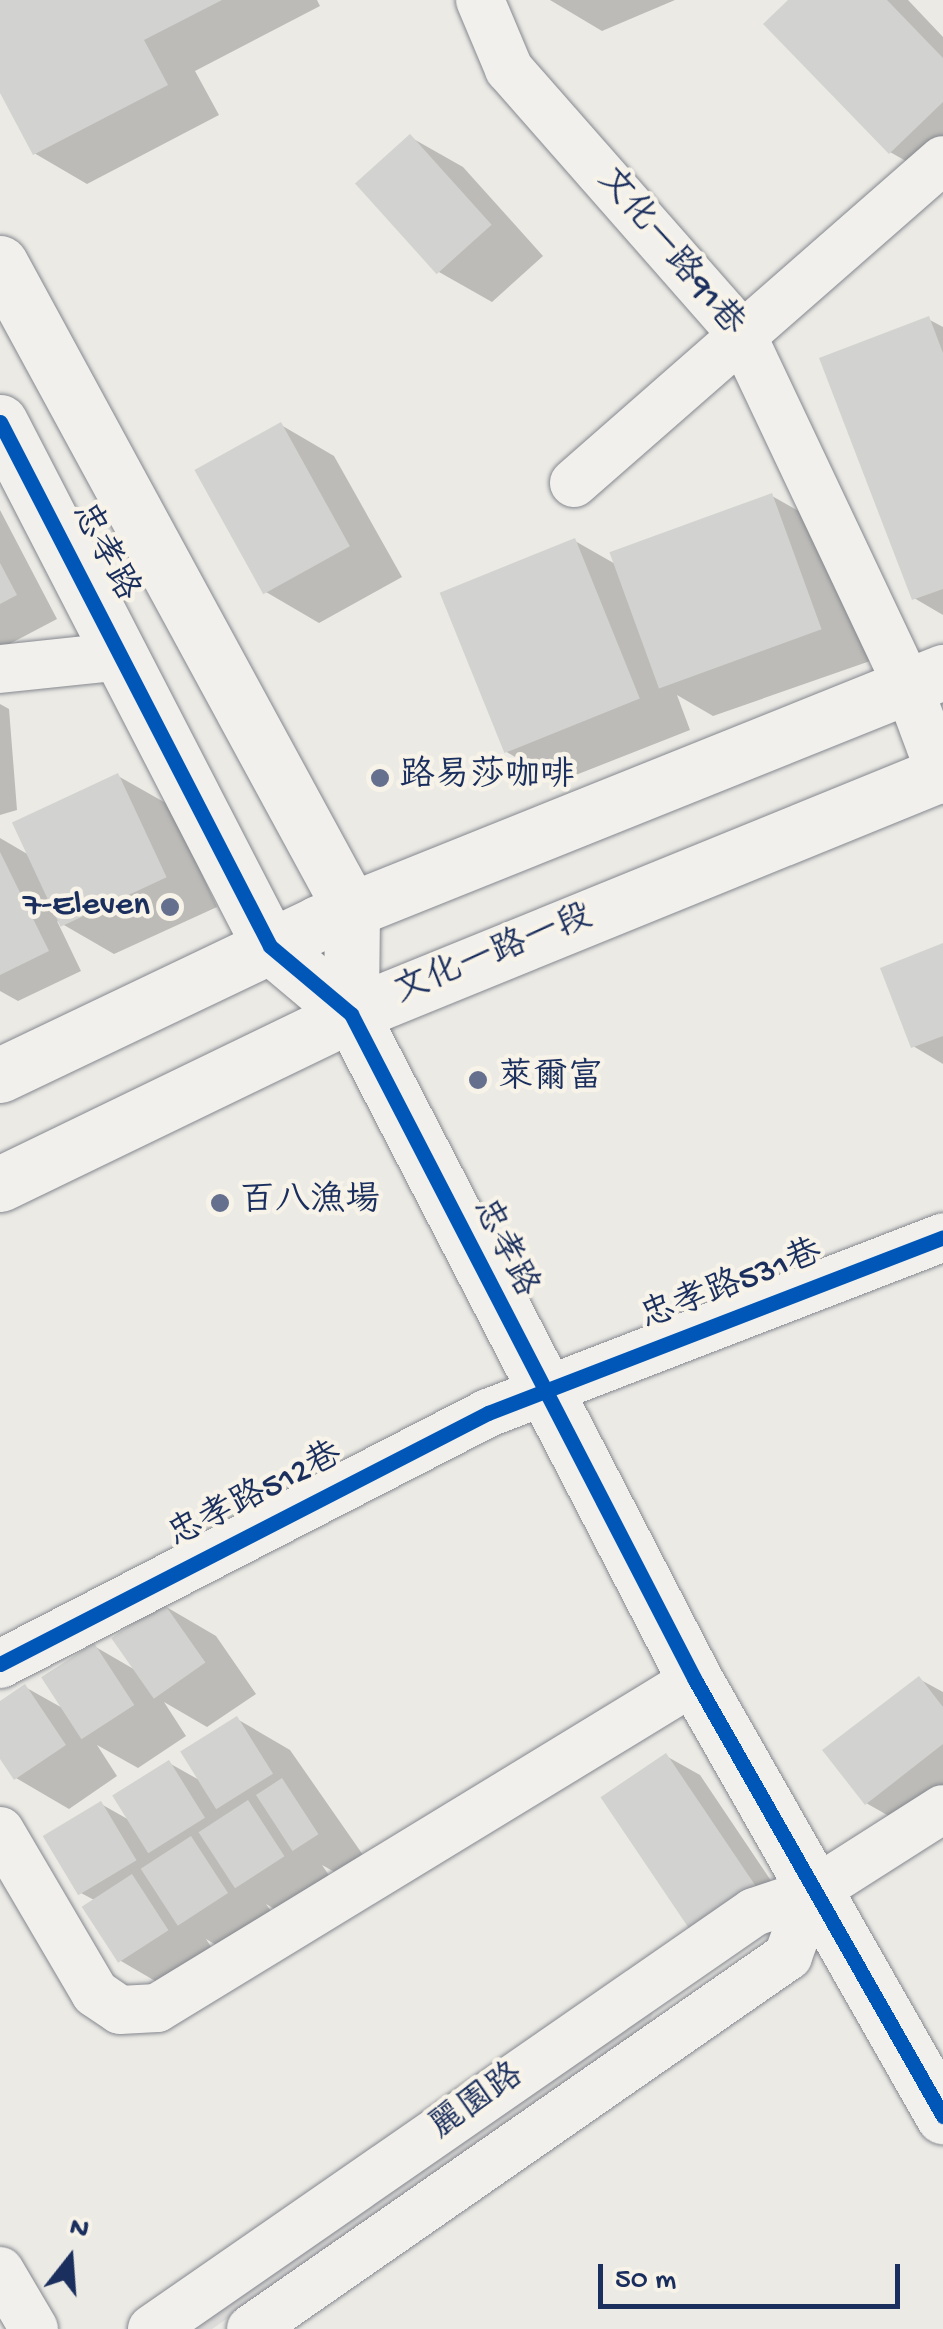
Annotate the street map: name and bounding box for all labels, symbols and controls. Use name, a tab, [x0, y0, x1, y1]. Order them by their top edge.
street label: 文化一路91巷	[586, 160, 752, 346]
street label: 忠孝路	[60, 497, 146, 609]
place label: 路易莎咖啡	[400, 757, 575, 799]
marker: 路易莎咖啡	[369, 767, 391, 789]
place label: 7-Eleven	[23, 886, 150, 928]
marker: 7-Eleven	[159, 896, 181, 918]
street label: 文化一路一段	[389, 897, 599, 1015]
place label: 萊爾富	[498, 1059, 603, 1101]
marker: 萊爾富	[467, 1069, 489, 1091]
place label: 百八漁場	[240, 1182, 380, 1224]
marker: 百八漁場	[209, 1192, 231, 1214]
street label: 忠孝路	[460, 1193, 546, 1305]
street label: 忠孝路531巷	[635, 1233, 829, 1341]
street label: 忠孝路512巷	[162, 1435, 350, 1559]
street label: 麗園路	[423, 2056, 533, 2150]
north arrow	[20, 2209, 120, 2309]
text: N	[65, 2211, 92, 2248]
scale bar	[603, 2244, 906, 2306]
text: 50 m	[615, 2264, 676, 2299]

